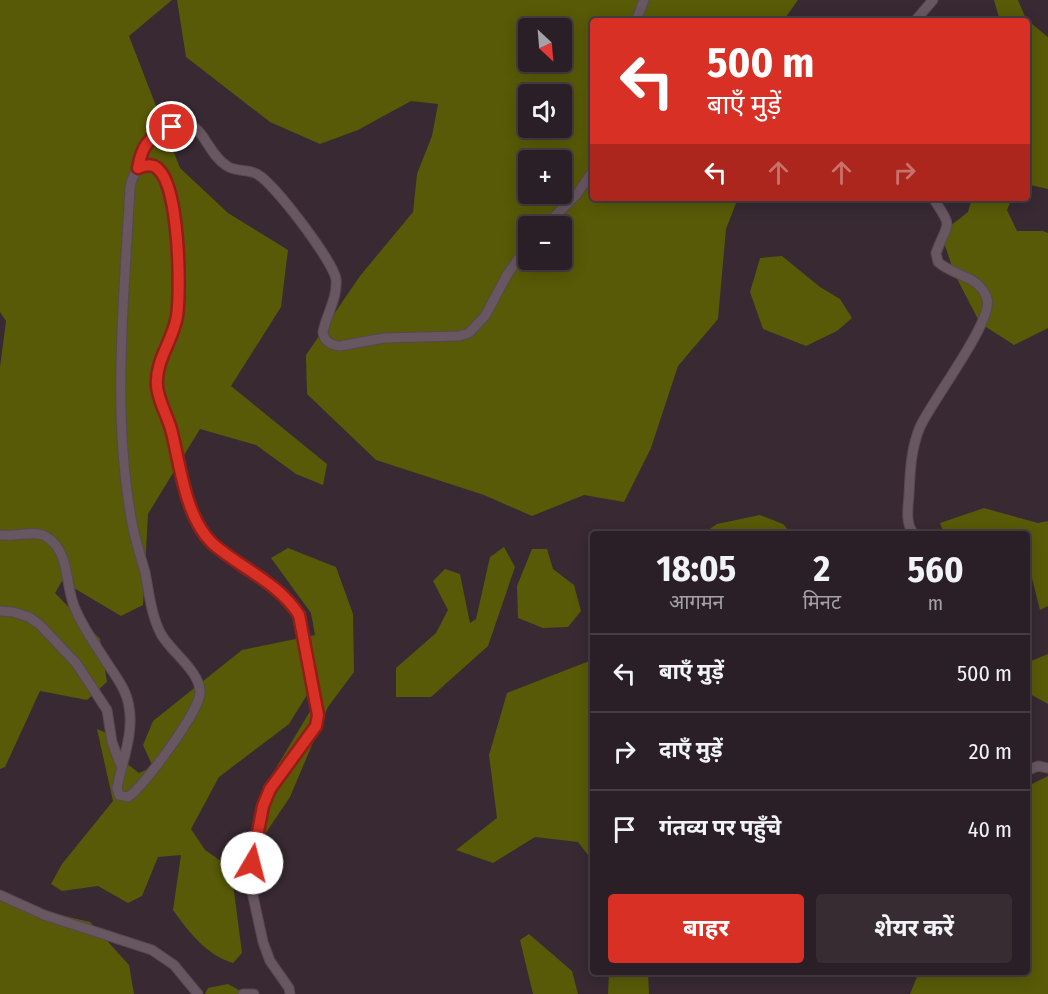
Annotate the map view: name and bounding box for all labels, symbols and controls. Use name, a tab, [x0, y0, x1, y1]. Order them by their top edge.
north arrow	[518, 18, 572, 72]
map controls	[518, 18, 572, 270]
text: 500 m	[707, 38, 814, 88]
icon: left	[608, 42, 686, 120]
button: sound	[518, 84, 572, 138]
text: बाएँ मुड़ें	[707, 89, 781, 121]
pin	[146, 101, 197, 152]
icon: arrive	[155, 110, 188, 143]
button: +	[518, 150, 572, 204]
icon: left	[699, 156, 732, 189]
icon: ahead	[762, 156, 795, 189]
icon: ahead	[825, 156, 858, 189]
icon: right	[888, 156, 921, 189]
button: −	[518, 216, 572, 270]
text: 18:05	[656, 547, 736, 591]
text: 2	[813, 547, 830, 591]
text: 560	[907, 548, 964, 592]
text: आगमन	[669, 590, 724, 614]
text: मिनट	[803, 590, 841, 614]
text: m	[928, 591, 943, 615]
icon: left	[608, 657, 641, 690]
text: बाएँ मुड़ें	[659, 658, 724, 685]
text: 500 m	[957, 660, 1012, 687]
icon: right	[608, 735, 641, 768]
text: दाएँ मुड़ें	[659, 736, 723, 763]
text: 20 m	[969, 738, 1012, 765]
icon: arrive	[608, 813, 641, 846]
text: गंतव्य पर पहुँचे	[659, 814, 781, 841]
text: 40 m	[968, 816, 1012, 843]
position arrow	[220, 831, 284, 895]
button: बाहर	[608, 894, 804, 963]
button: शेयर करें	[816, 894, 1012, 963]

